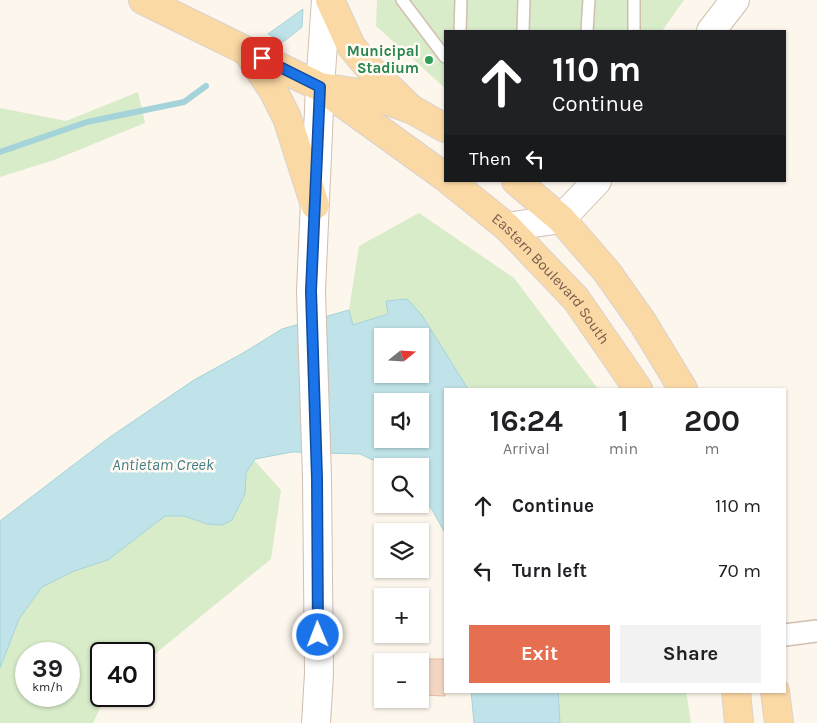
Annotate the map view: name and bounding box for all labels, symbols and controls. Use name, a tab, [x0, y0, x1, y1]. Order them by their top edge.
pin	[241, 37, 283, 79]
place label: Municipal Stadium	[347, 42, 419, 77]
icon: arrive	[248, 44, 276, 72]
text: 110 m	[552, 49, 641, 90]
icon: ahead	[469, 50, 534, 115]
marker: Municipal Stadium	[423, 54, 435, 66]
text: Continue	[552, 91, 644, 117]
icon: left	[521, 145, 549, 173]
text: Then	[469, 148, 511, 170]
street label: Eastern Boulevard South	[488, 209, 613, 347]
north arrow	[374, 328, 429, 382]
map controls	[374, 328, 429, 708]
button: sound	[374, 393, 429, 448]
text: 16:24	[490, 403, 563, 439]
text: 1	[618, 403, 629, 439]
text: 200	[684, 403, 740, 439]
text: Arrival	[503, 439, 550, 458]
text: min	[609, 439, 638, 458]
text: m	[705, 439, 720, 458]
water label: Antietam Creek	[112, 455, 215, 474]
button: search	[374, 458, 429, 513]
icon: ahead	[469, 492, 497, 520]
text: Continue	[512, 495, 594, 517]
text: 110 m	[715, 495, 761, 517]
button: layers	[374, 523, 429, 578]
icon: left	[469, 557, 497, 585]
text: Turn left	[512, 560, 587, 582]
text: 70 m	[719, 560, 761, 582]
button: +	[374, 588, 429, 643]
position arrow	[291, 608, 343, 660]
button: Exit	[469, 625, 610, 683]
button: Share	[620, 625, 761, 683]
speed limit sign: 40	[90, 642, 155, 707]
button: −	[374, 653, 429, 708]
text: 39	[32, 654, 63, 683]
text: km/h	[32, 680, 63, 694]

